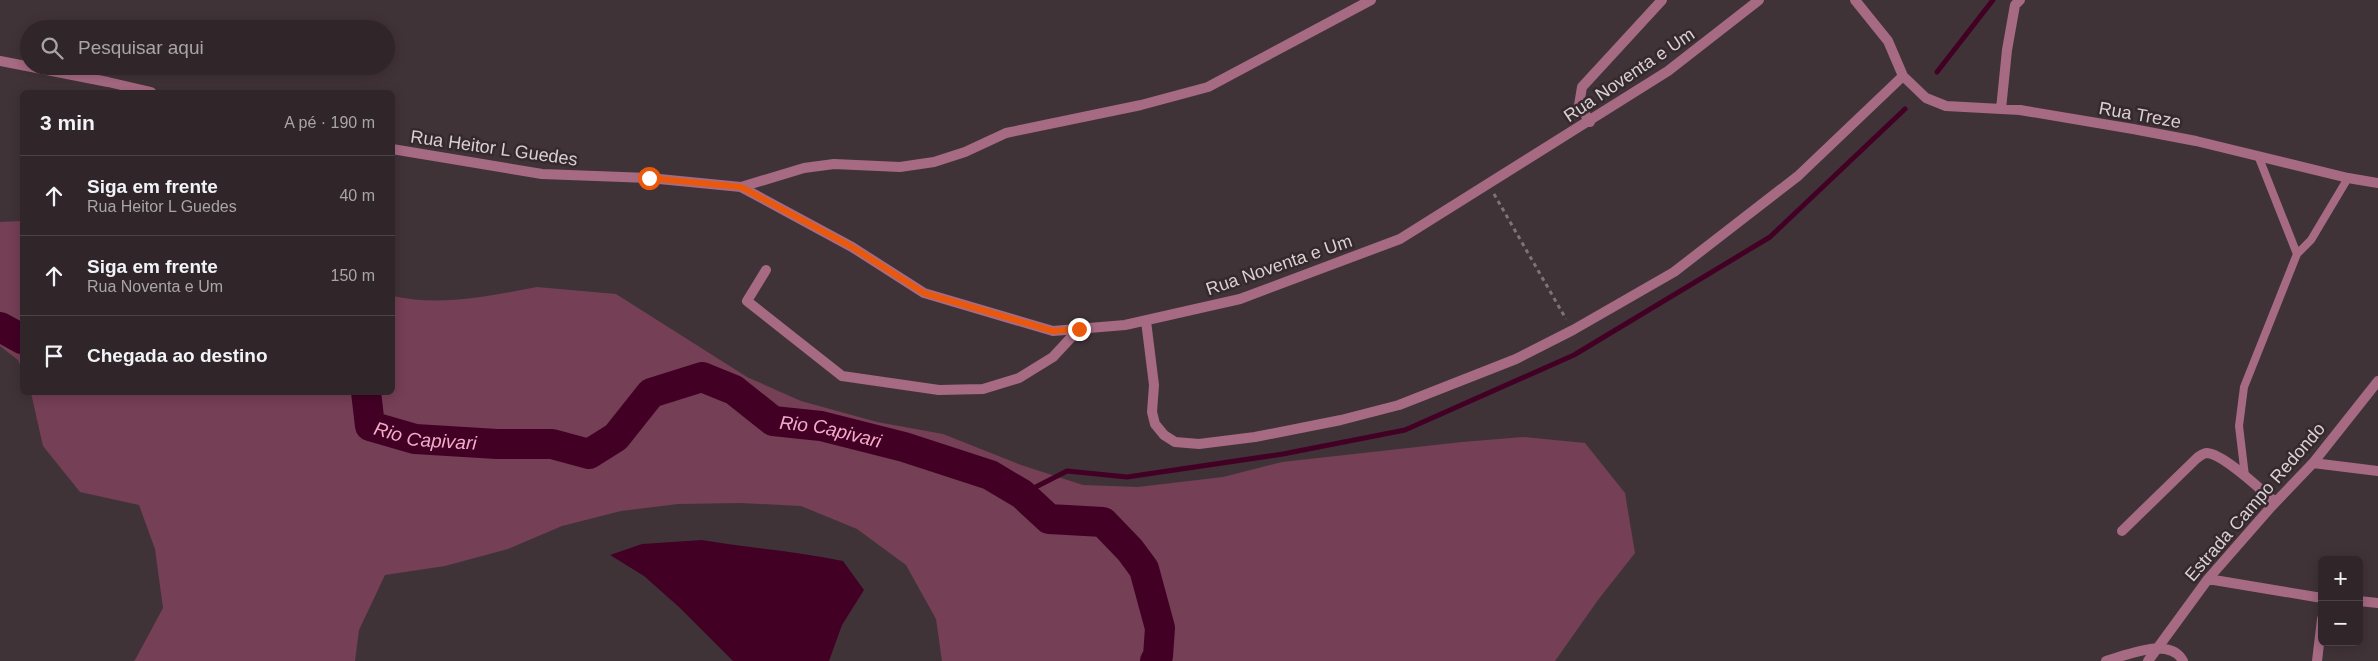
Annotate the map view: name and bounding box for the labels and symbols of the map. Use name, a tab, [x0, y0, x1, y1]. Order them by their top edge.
street label: Rua Noventa e Um	[1560, 24, 1698, 126]
street label: Rua Treze	[2097, 98, 2183, 132]
street label: Rua Heitor L Guedes	[409, 126, 579, 170]
route start	[638, 167, 661, 190]
street label: Rua Noventa e Um	[1203, 231, 1355, 299]
route end	[1068, 318, 1091, 341]
water label: Rio Capivari	[779, 412, 884, 452]
water label: Rio Capivari	[372, 418, 478, 454]
street label: Estrada Campo Redondo	[2181, 419, 2329, 585]

